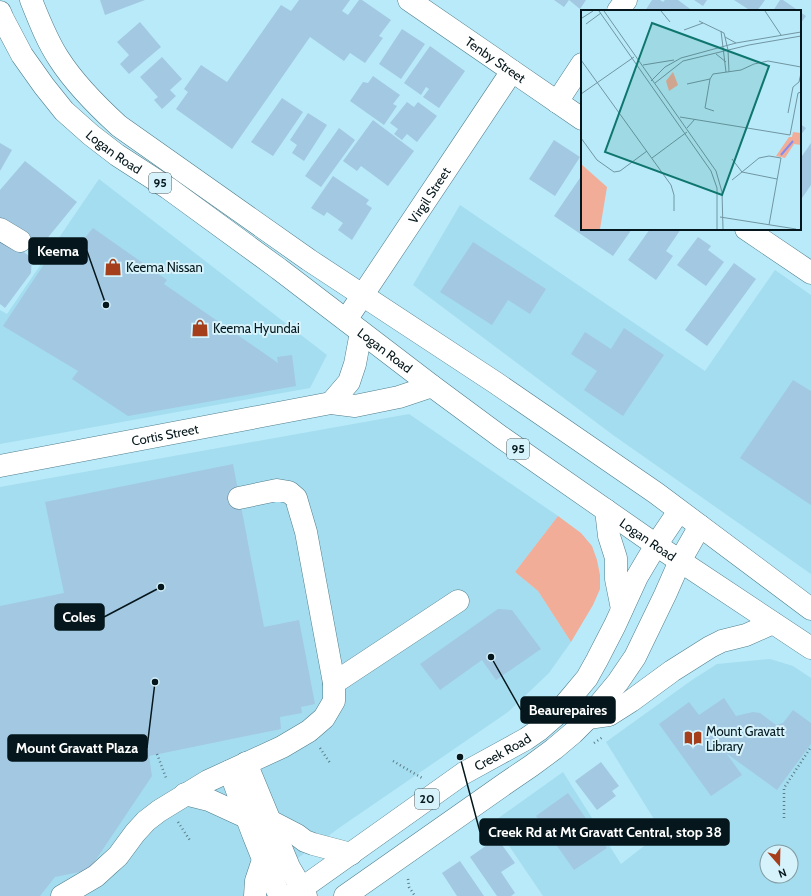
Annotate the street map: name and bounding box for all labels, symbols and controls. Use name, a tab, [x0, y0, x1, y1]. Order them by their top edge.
inset map	[581, 10, 801, 230]
street label: Tenby Street	[462, 33, 529, 86]
street label: Logan Road	[83, 126, 145, 177]
street label: Virgil Street	[405, 164, 454, 226]
road number: 95	[149, 173, 171, 193]
callout: Keema	[29, 238, 87, 264]
text: Keema	[37, 242, 79, 260]
shop icon: Keema Nissan	[103, 257, 123, 277]
place label: Keema Nissan	[126, 259, 203, 275]
shop icon: Keema Hyundai	[190, 318, 210, 338]
place label: Keema Hyundai	[213, 320, 300, 336]
street label: Logan Road	[355, 324, 416, 376]
street label: Cortis Street	[130, 420, 201, 449]
road number: 95	[507, 439, 529, 459]
street label: Logan Road	[617, 514, 679, 564]
callout: Coles	[55, 604, 104, 630]
text: Coles	[62, 608, 96, 626]
callout: Beaurepaires	[521, 697, 615, 723]
text: Beaurepaires	[529, 701, 607, 719]
place label: Mount Gravatt Library	[706, 723, 785, 754]
library icon: Mount Gravatt Library	[683, 728, 703, 748]
street label: Creek Road	[471, 730, 534, 774]
callout: Mount Gravatt Plaza	[8, 735, 147, 761]
text: Mount Gravatt Plaza	[16, 739, 138, 757]
road number: 20	[415, 789, 439, 809]
callout: Creek Rd at Mt Gravatt Central, stop 38	[480, 819, 729, 845]
text: Creek Rd at Mt Gravatt Central, stop 38	[488, 823, 722, 841]
north arrow	[759, 844, 799, 884]
text: N	[776, 865, 788, 881]

